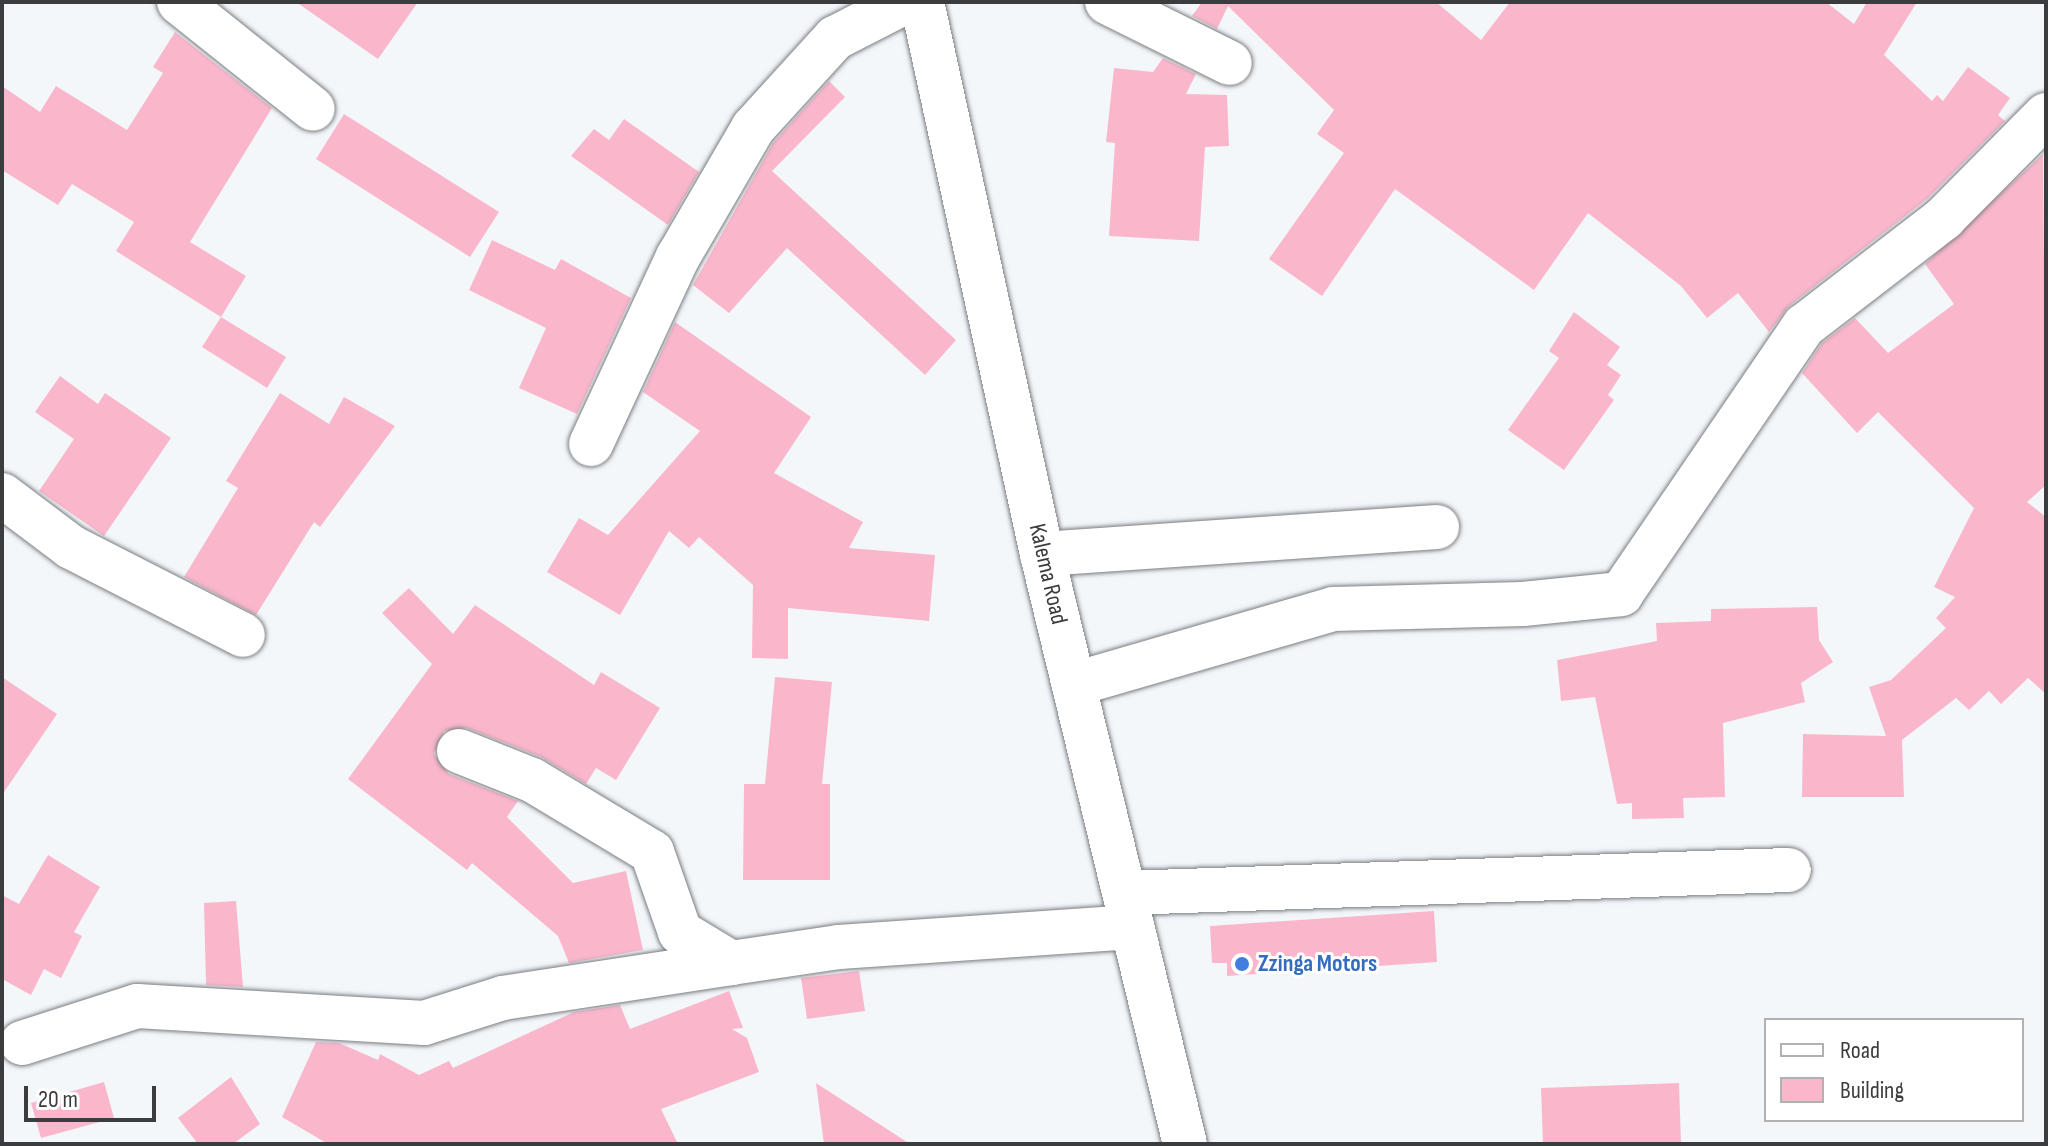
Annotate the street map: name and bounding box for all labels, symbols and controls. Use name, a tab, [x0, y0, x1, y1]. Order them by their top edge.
street label: Kalema Road	[1022, 521, 1074, 627]
place label: Zzinga Motors	[1258, 950, 1377, 978]
marker: Zzinga Motors	[1233, 955, 1251, 973]
legend	[1764, 1018, 2024, 1122]
text: Road	[1840, 1036, 1880, 1065]
scale bar	[28, 1070, 160, 1120]
text: Building	[1840, 1076, 1904, 1105]
text: 20 m	[38, 1085, 78, 1114]

